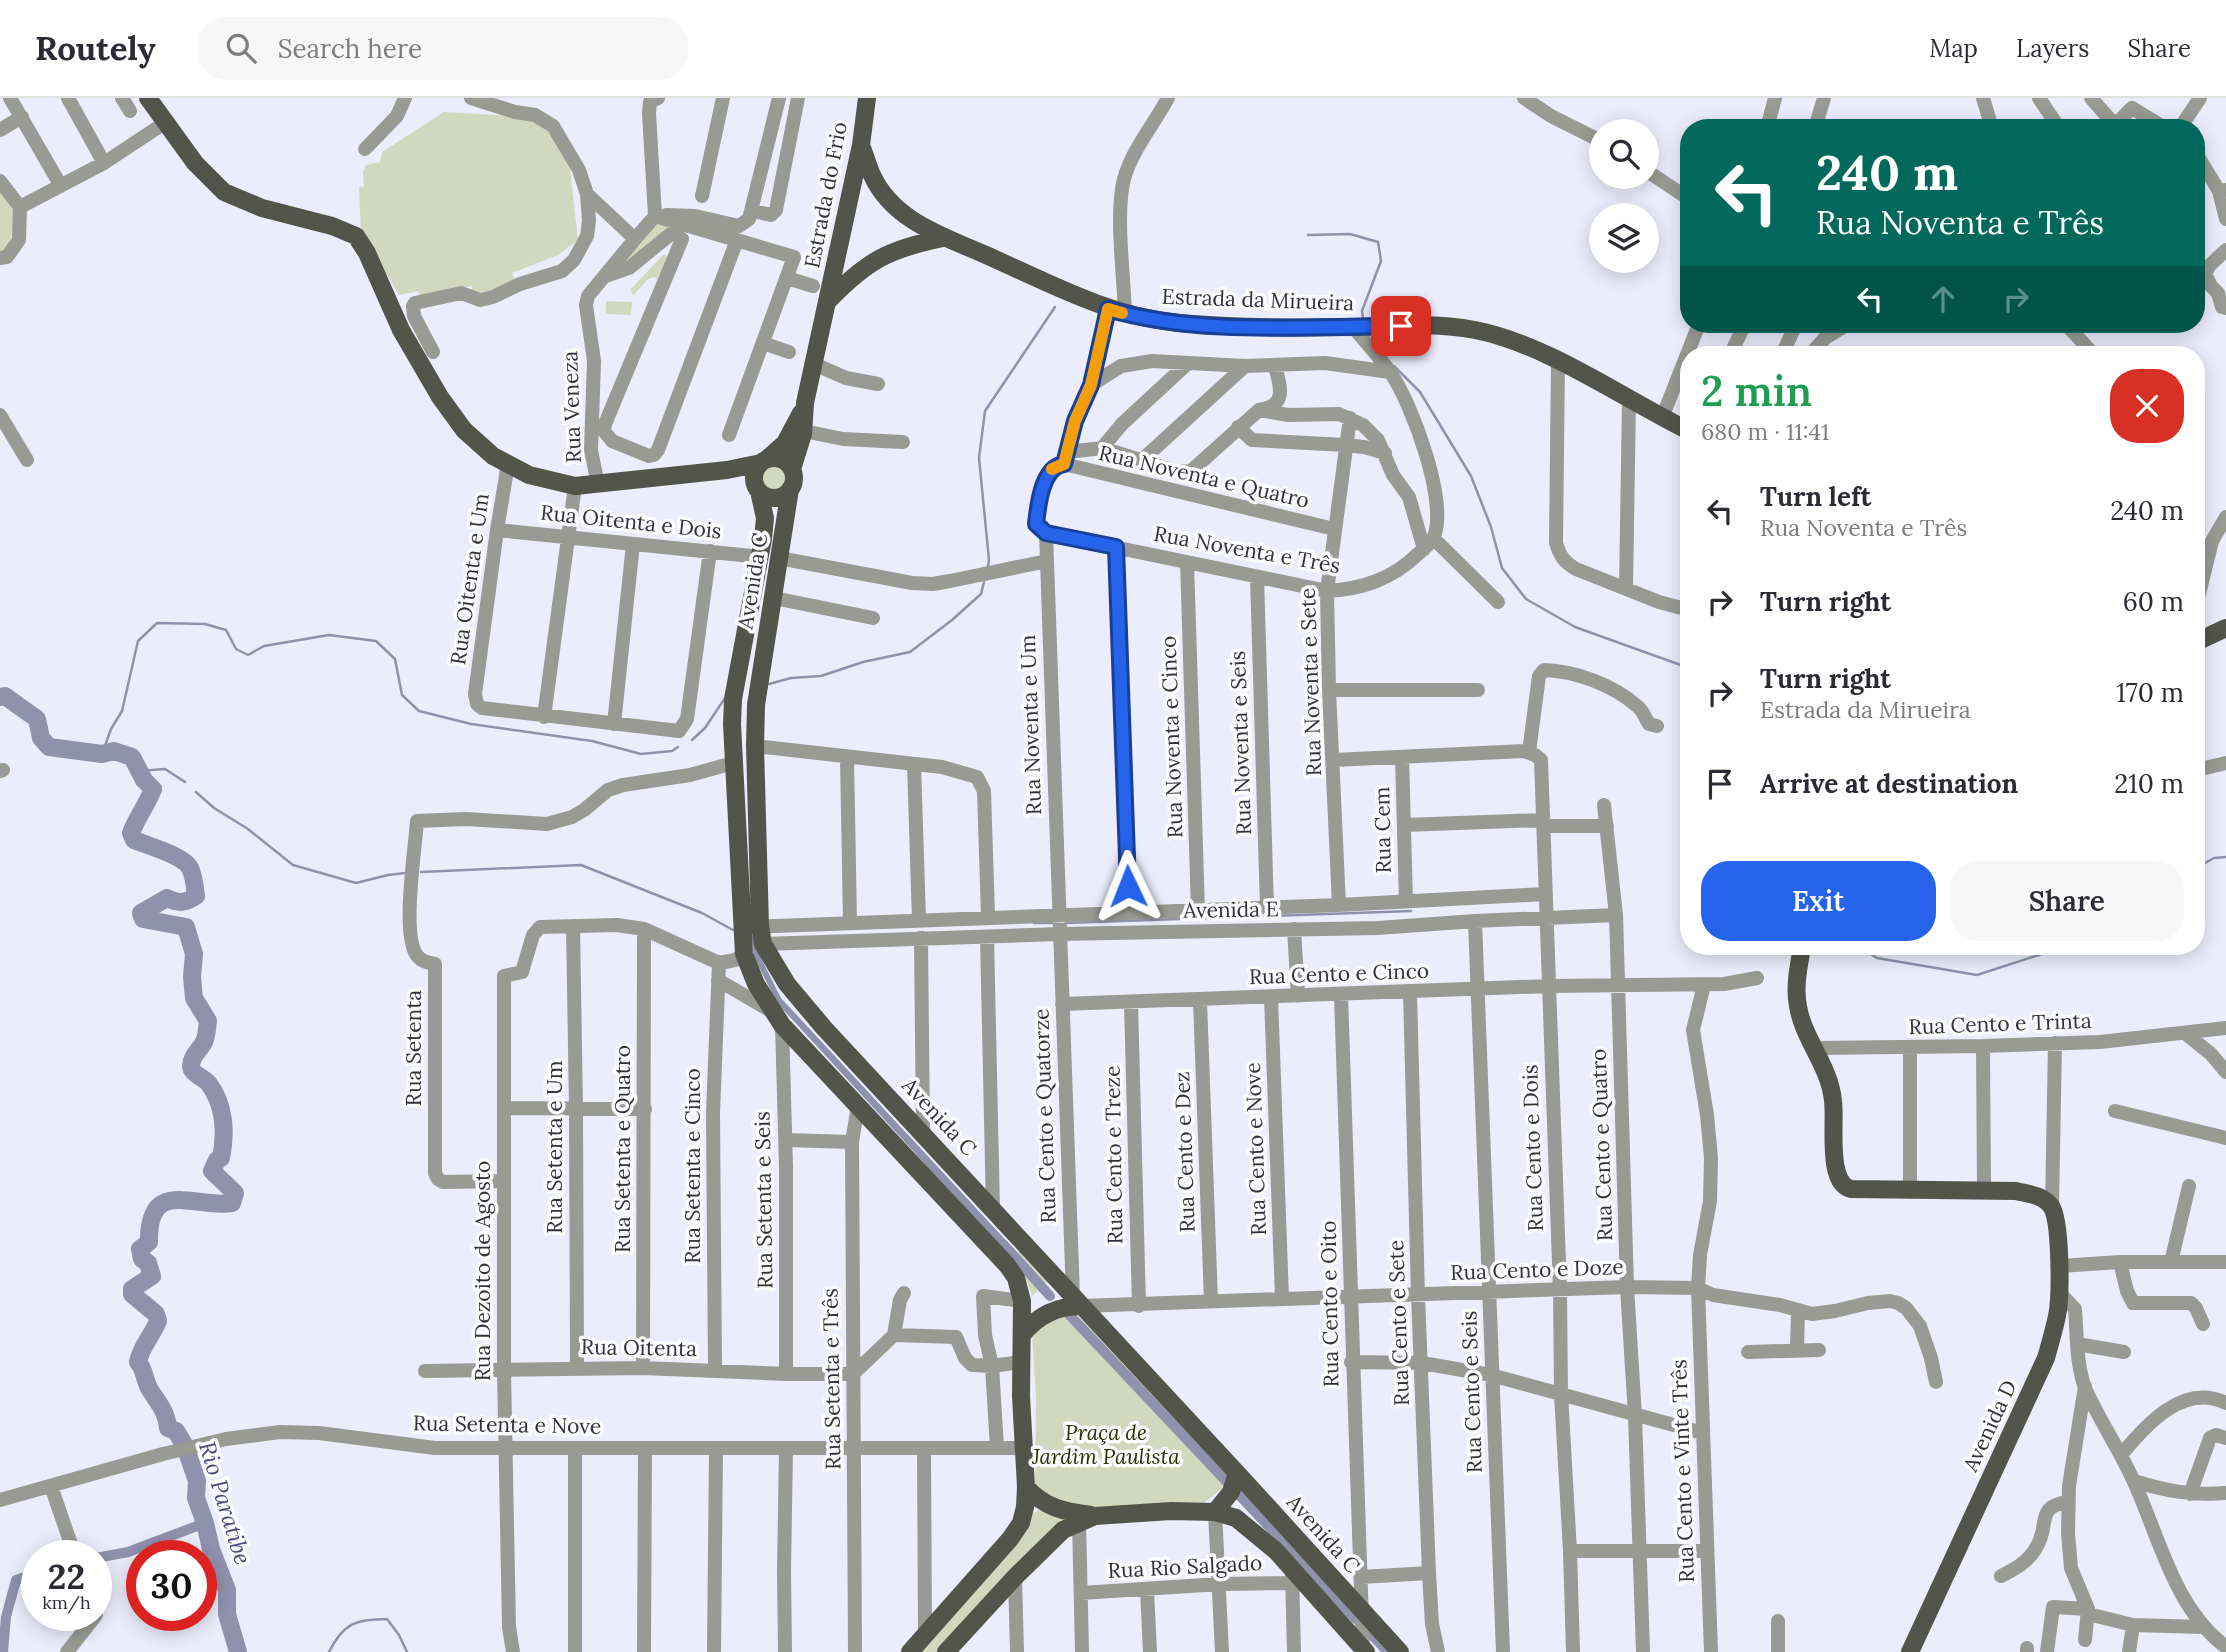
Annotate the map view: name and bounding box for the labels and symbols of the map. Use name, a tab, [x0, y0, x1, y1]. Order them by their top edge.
street label: Estrada do Frio	[798, 119, 853, 270]
street label: Estrada da Mirueira	[1161, 283, 1355, 316]
pin	[1371, 296, 1431, 356]
street label: Rua Veneza	[556, 350, 587, 463]
street label: Rua Noventa e Quatro	[1096, 439, 1312, 514]
street label: Rua Oitenta e Um	[444, 491, 495, 666]
street label: Rua Oitenta e Dois	[539, 499, 723, 544]
street label: Rua Noventa e Três	[1152, 520, 1343, 579]
street label: Avenida C	[731, 531, 773, 632]
street label: Rua Noventa e Sete	[1294, 587, 1327, 777]
street label: Rua Noventa e Um	[1014, 634, 1047, 816]
street label: Rua Noventa e Cinco	[1154, 635, 1189, 839]
street label: Rua Noventa e Seis	[1224, 650, 1257, 836]
street label: Rua Cem	[1368, 786, 1397, 874]
position arrow	[1091, 849, 1165, 923]
street label: Avenida E	[1182, 895, 1279, 924]
street label: Rua Cento e Cinco	[1248, 957, 1430, 990]
street label: Rua Setenta	[400, 990, 427, 1106]
street label: Rua Cento e Trinta	[1908, 1007, 2092, 1040]
street label: Rua Cento e Quatorze	[1027, 1008, 1062, 1224]
street label: Rua Setenta e Quatro	[609, 1045, 636, 1253]
street label: Rua Cento e Quatro	[1585, 1048, 1618, 1242]
street label: Rua Setenta e Um	[541, 1060, 568, 1234]
street label: Rua Cento e Nove	[1239, 1062, 1272, 1236]
street label: Rua Cento e Dois	[1516, 1064, 1549, 1232]
street label: Rua Cento e Treze	[1098, 1065, 1129, 1245]
street label: Rua Setenta e Cinco	[679, 1068, 706, 1264]
street label: Avenida C	[896, 1071, 982, 1162]
street label: Rua Cento e Dez	[1168, 1071, 1201, 1233]
street label: Rua Setenta e Seis	[748, 1111, 779, 1289]
street label: Rua Dezoito de Agosto	[469, 1161, 496, 1381]
street label: Rua Cento e Oito	[1315, 1220, 1344, 1388]
street label: Rua Cento e Sete	[1382, 1239, 1415, 1407]
street label: Rua Cento e Doze	[1450, 1253, 1624, 1286]
street label: Rua Setenta e Três	[816, 1288, 847, 1470]
street label: Rua Cento e Seis	[1455, 1310, 1488, 1474]
street label: Rua Oitenta	[581, 1333, 697, 1362]
street label: Rua Cento e Vinte Três	[1665, 1359, 1700, 1583]
street label: Avenida D	[1956, 1376, 2022, 1477]
street label: Rua Setenta e Nove	[413, 1409, 602, 1440]
park label: Praça de Jardim Paulista	[1031, 1419, 1180, 1470]
water label: Rio Paratibe	[193, 1438, 258, 1568]
street label: Avenida C	[1280, 1488, 1366, 1579]
speed limit sign: 30	[126, 1540, 217, 1631]
street label: Rua Rio Salgado	[1107, 1549, 1263, 1584]

